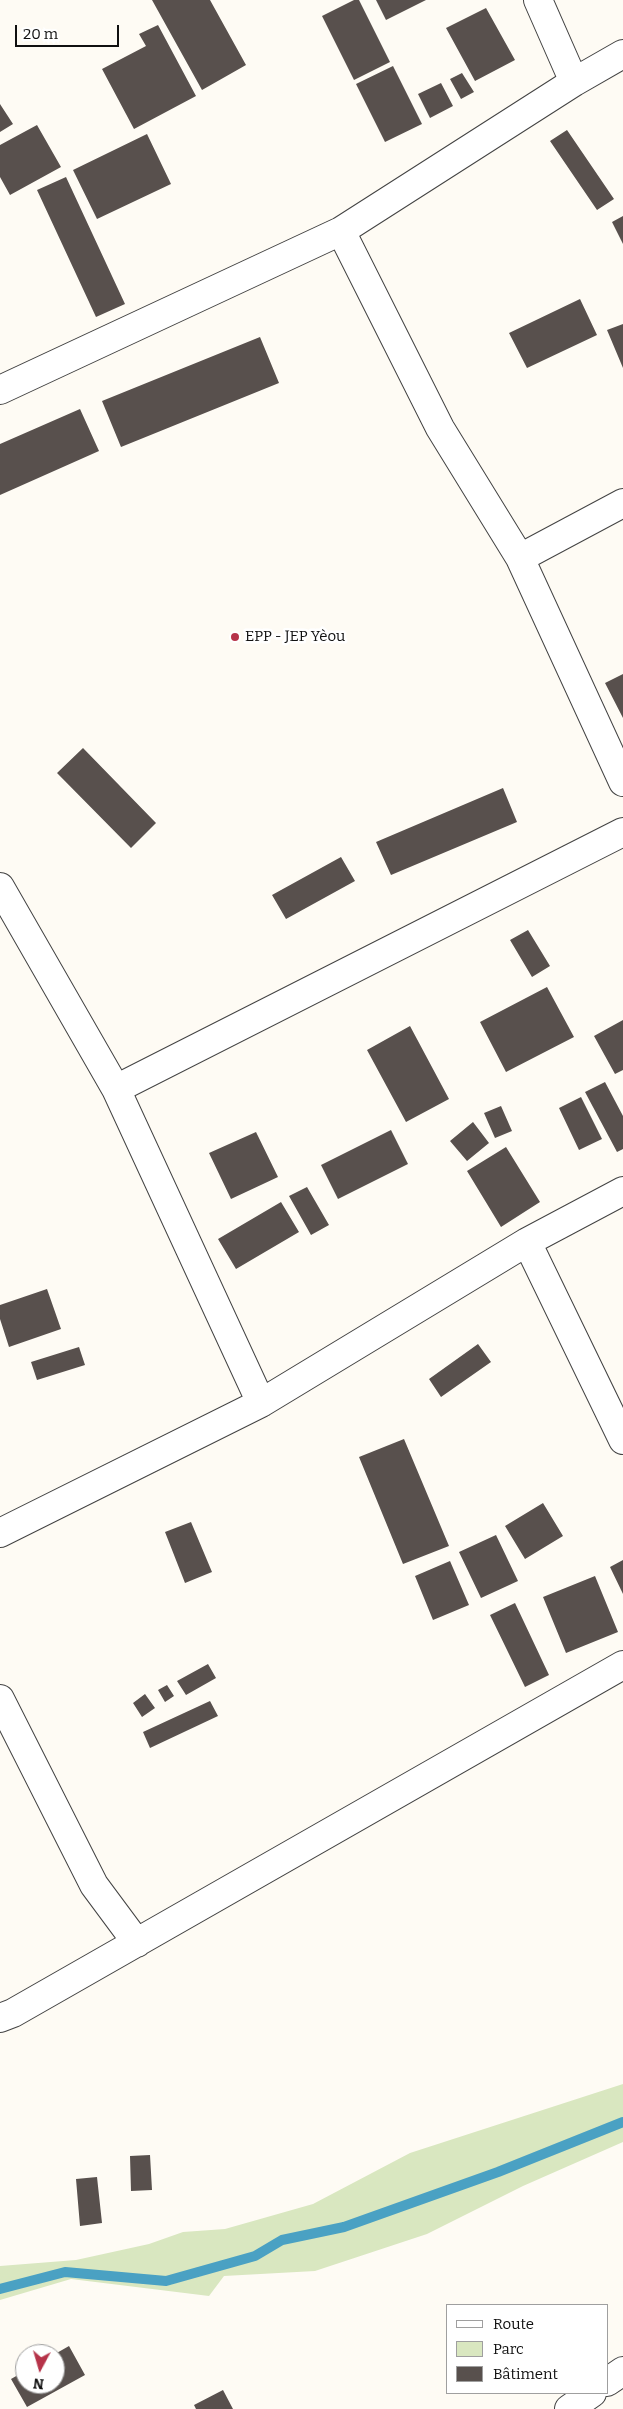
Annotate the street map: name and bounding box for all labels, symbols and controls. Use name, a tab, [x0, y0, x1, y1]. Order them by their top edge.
scale bar	[18, 15, 121, 47]
text: 20 m	[23, 25, 58, 43]
place label: EPP - JEP Yèou	[245, 628, 345, 646]
marker: EPP - JEP Yèou	[229, 631, 241, 643]
legend	[446, 2304, 608, 2394]
text: Route	[493, 2315, 534, 2333]
text: Parc	[493, 2340, 524, 2358]
north arrow	[15, 2344, 65, 2394]
text: Bâtiment	[493, 2365, 558, 2383]
text: N	[32, 2374, 45, 2392]

